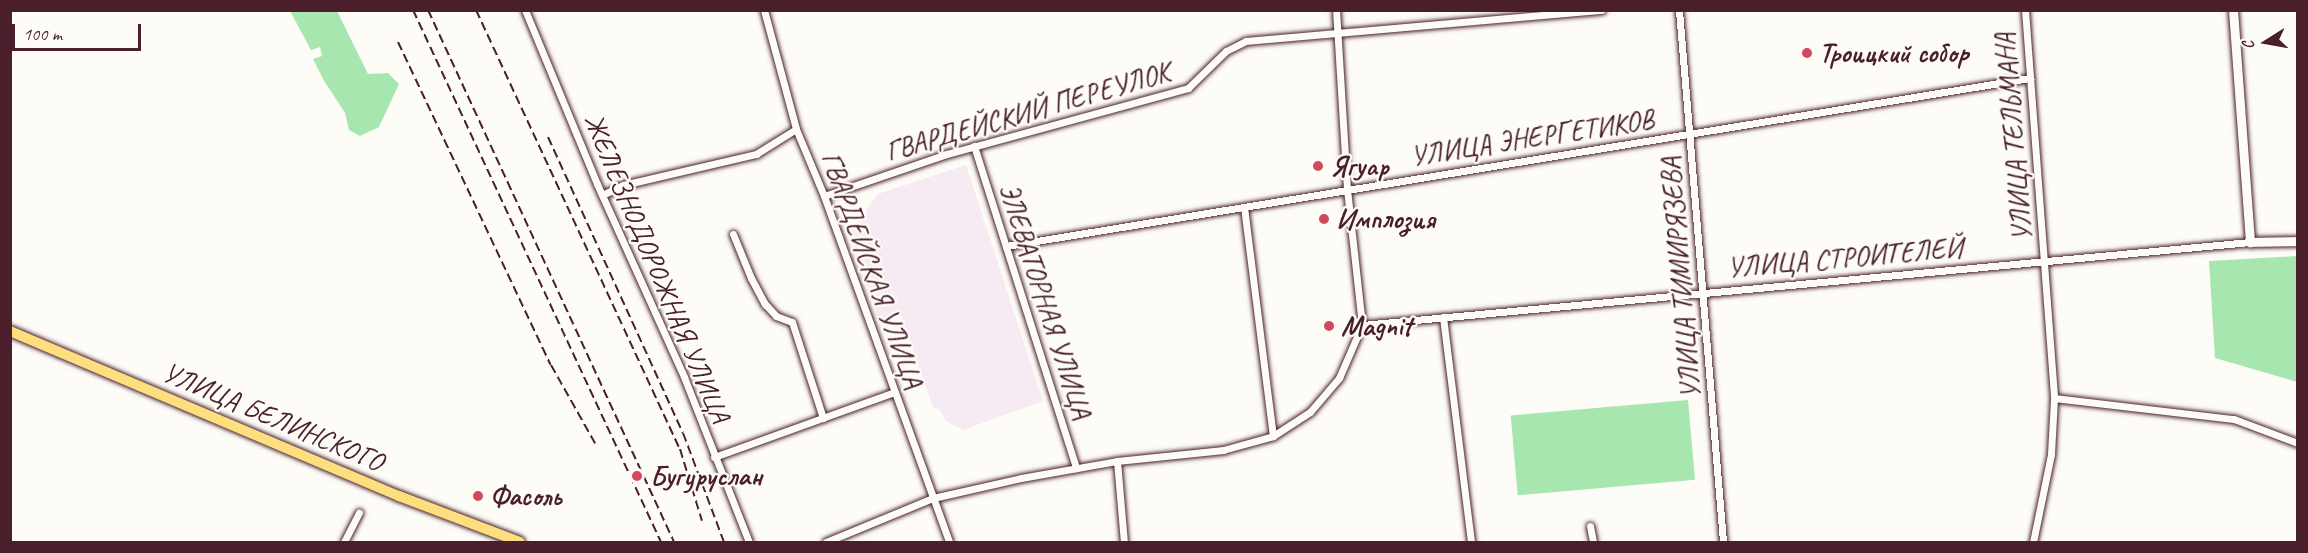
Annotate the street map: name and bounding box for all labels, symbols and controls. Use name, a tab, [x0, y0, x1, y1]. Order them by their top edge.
scale bar	[15, 12, 144, 50]
north arrow	[2236, 12, 2296, 72]
text: 100 m	[23, 23, 62, 45]
street label: УЛИЦА ТЕЛЬМАНА	[1988, 32, 2040, 242]
place label: Троицкий собор	[1819, 36, 1969, 70]
text: С	[2238, 40, 2259, 51]
marker: Троицкий собор	[1800, 46, 1814, 60]
street label: ГВАРДЕЙСКИЙ ПЕРЕУЛОК	[882, 55, 1174, 169]
street label: УЛИЦА ЭНЕРГЕТИКОВ	[1408, 102, 1656, 174]
street label: ЖЕЛЕЗНОДОРОЖНАЯ УЛИЦА	[577, 109, 737, 427]
street label: ГВАРДЕЙСКАЯ УЛИЦА	[814, 148, 930, 392]
place label: Ягуар	[1330, 149, 1389, 183]
street label: УЛИЦА ТИМИРЯЗЕВА	[1654, 156, 1708, 400]
marker: Ягуар	[1311, 159, 1325, 173]
street label: ЭЛЕВАТОРНАЯ УЛИЦА	[991, 180, 1099, 422]
place label: Имплозия	[1336, 202, 1435, 236]
marker: Имплозия	[1317, 212, 1331, 226]
street label: УЛИЦА СТРОИТЕЛЕЙ	[1726, 231, 1964, 285]
place label: Magnit	[1341, 309, 1412, 343]
marker: Magnit	[1322, 319, 1336, 333]
street label: УЛИЦА БЕЛИНСКОГО	[159, 356, 387, 478]
place label: Бугуруслан	[650, 459, 762, 493]
marker: Бугуруслан	[628, 467, 646, 485]
place label: Фасоль	[490, 479, 561, 513]
marker: Фасоль	[471, 489, 485, 503]

